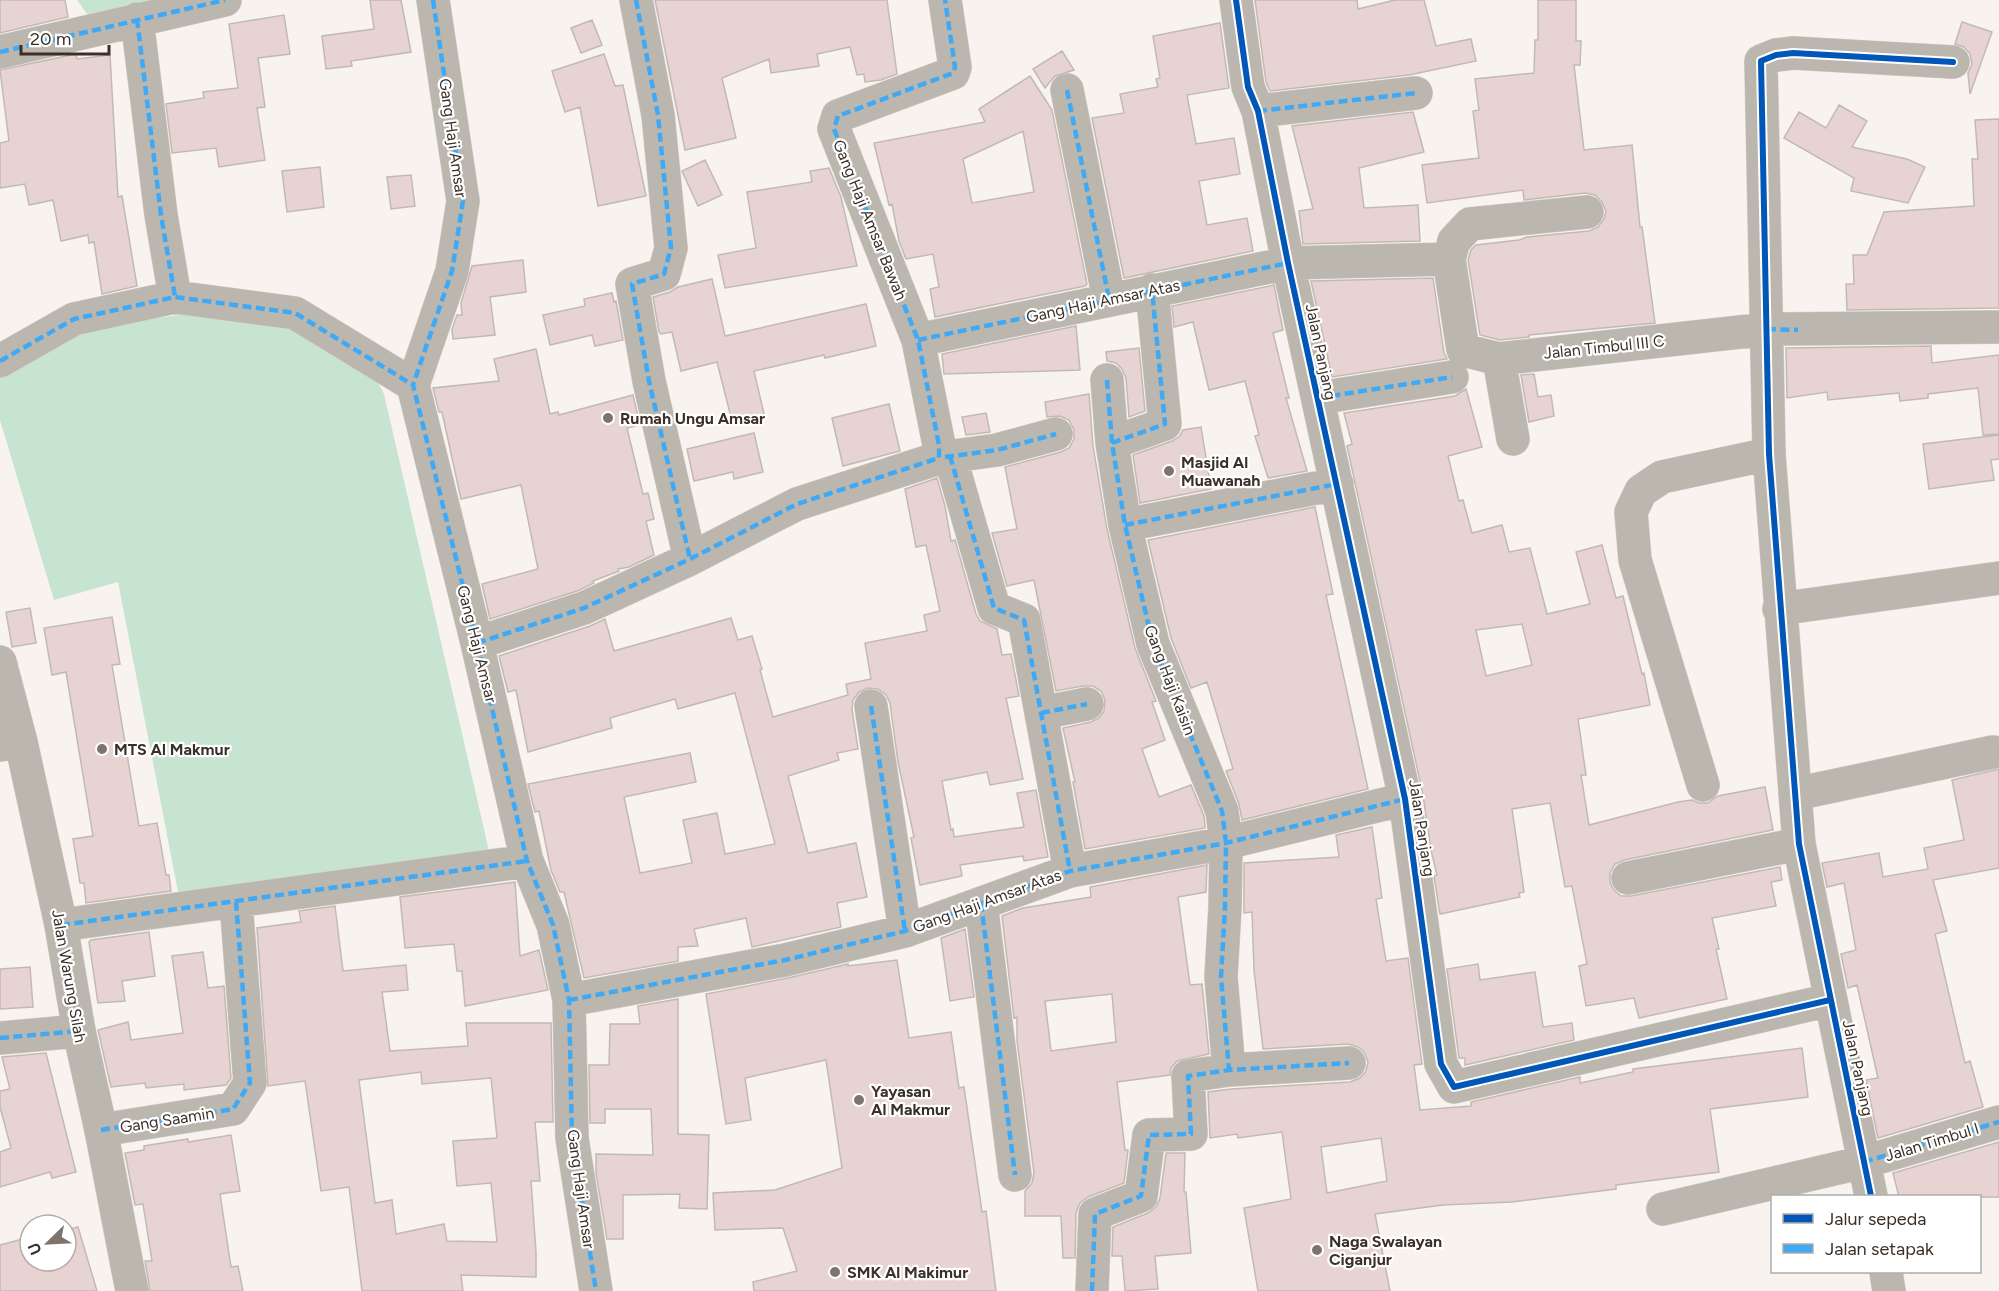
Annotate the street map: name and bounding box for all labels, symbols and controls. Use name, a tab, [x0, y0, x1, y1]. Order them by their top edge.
scale bar	[21, 18, 110, 56]
text: 20 m	[30, 28, 71, 50]
street label: Gang Haji Amsar	[435, 77, 471, 199]
street label: Gang Haji Amsar Bawah	[829, 137, 911, 303]
street label: Gang Haji Amsar Atas	[1024, 275, 1182, 327]
street label: Jalan Panjang	[1302, 302, 1340, 402]
street label: Jalan Timbul III C	[1543, 331, 1665, 363]
place label: Rumah Ungu Amsar	[620, 409, 765, 428]
marker: Rumah Ungu Amsar	[601, 411, 615, 425]
place label: Masjid Al Muawanah	[1181, 453, 1260, 490]
marker: Masjid Al Muawanah	[1162, 464, 1176, 478]
street label: Gang Haji Amsar	[453, 583, 501, 705]
street label: Gang Haji Kaisin	[1140, 622, 1200, 738]
place label: MTS Al Makmur	[114, 740, 230, 759]
marker: MTS Al Makmur	[95, 742, 109, 756]
street label: Jalan Panjang	[1405, 778, 1439, 878]
street label: Gang Haji Amsar Atas	[910, 865, 1064, 937]
street label: Jalan Warung Silah	[48, 908, 90, 1044]
street label: Jalan Panjang	[1839, 1018, 1877, 1118]
place label: Yayasan Al Makmur	[871, 1082, 950, 1119]
marker: Yayasan Al Makmur	[852, 1093, 866, 1107]
street label: Gang Saamin	[119, 1103, 215, 1137]
street label: Jalan Timbul I	[1883, 1119, 1981, 1165]
street label: Gang Haji Amsar	[563, 1128, 599, 1250]
legend	[1771, 1195, 1981, 1273]
text: Jalur sepeda	[1825, 1208, 1926, 1230]
north arrow	[18, 1213, 78, 1273]
place label: Naga Swalayan Ciganjur	[1329, 1232, 1442, 1269]
text: Jalan setapak	[1825, 1238, 1934, 1260]
text: U	[24, 1240, 46, 1258]
marker: Naga Swalayan Ciganjur	[1310, 1243, 1324, 1257]
place label: SMK Al Makimur	[847, 1263, 968, 1282]
marker: SMK Al Makimur	[828, 1265, 842, 1279]

